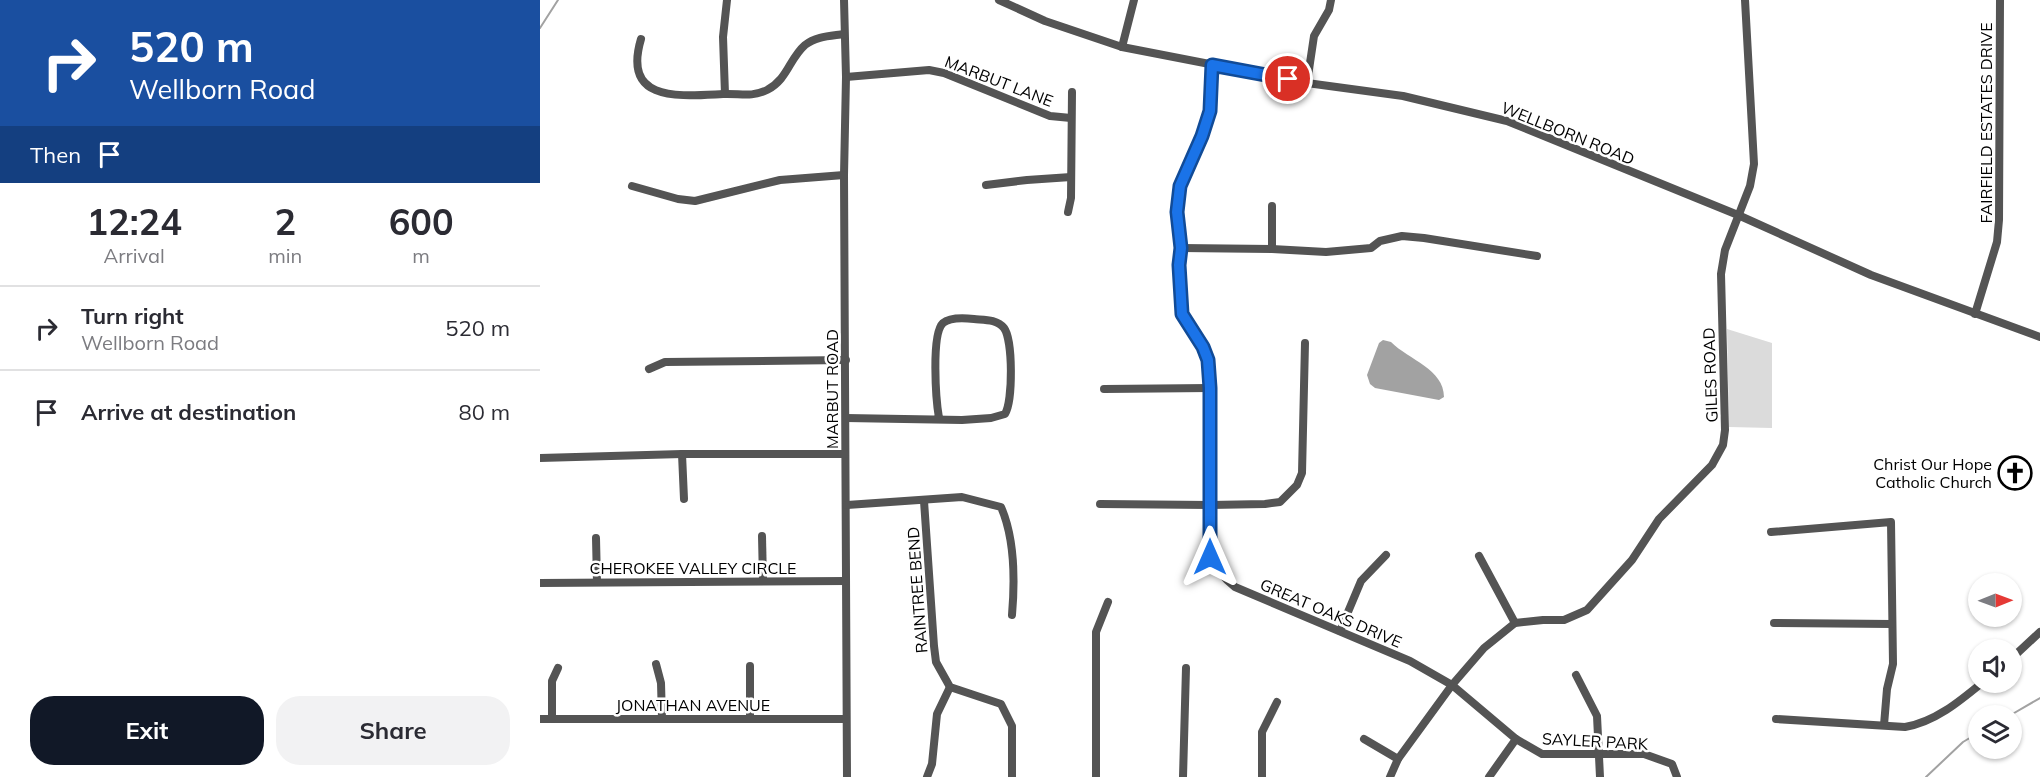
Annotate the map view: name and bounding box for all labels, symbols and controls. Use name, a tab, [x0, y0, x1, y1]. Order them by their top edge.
text: 520 m	[129, 20, 254, 73]
street label: FAIRFIELD ESTATES DRIVE	[1976, 22, 1996, 224]
icon: right	[30, 24, 108, 102]
street label: MARBUT LANE	[942, 51, 1056, 111]
pin	[1262, 53, 1313, 104]
icon: arrive	[1271, 62, 1304, 95]
text: Wellborn Road	[129, 72, 315, 106]
street label: WELLBORN ROAD	[1498, 97, 1638, 169]
icon: arrive	[93, 138, 126, 171]
text: Then	[30, 141, 81, 169]
text: 12:24	[86, 199, 182, 244]
text: 2	[274, 199, 296, 244]
text: 600	[389, 199, 454, 244]
text: Arrival	[104, 243, 165, 268]
text: min	[268, 243, 302, 268]
text: m	[412, 243, 430, 268]
text: Turn right	[81, 302, 184, 330]
icon: right	[30, 312, 63, 345]
text: 520 m	[445, 314, 510, 342]
street label: GILES ROAD	[1698, 327, 1722, 423]
street label: MARBUT ROAD	[822, 329, 842, 449]
text: Wellborn Road	[81, 330, 219, 355]
icon: arrive	[30, 396, 63, 429]
text: Arrive at destination	[81, 398, 296, 426]
text: 80 m	[459, 398, 510, 426]
place label: Christ Our Hope Catholic Church	[1873, 454, 1992, 492]
church icon: Christ Our Hope Catholic Church	[1997, 455, 2033, 491]
position arrow	[1178, 525, 1242, 589]
street label: RAINTREE BEND	[903, 526, 931, 654]
street label: CHEROKEE VALLEY CIRCLE	[590, 558, 796, 578]
north arrow	[1968, 573, 2022, 627]
map controls	[1968, 573, 2022, 759]
street label: GREAT OAKS DRIVE	[1257, 574, 1405, 652]
button: sound	[1968, 639, 2022, 693]
street label: JONATHAN AVENUE	[616, 695, 770, 715]
button: Exit	[30, 696, 264, 765]
button: Share	[276, 696, 510, 765]
button: layers	[1968, 705, 2022, 759]
street label: SAYLER PARK	[1541, 728, 1649, 754]

